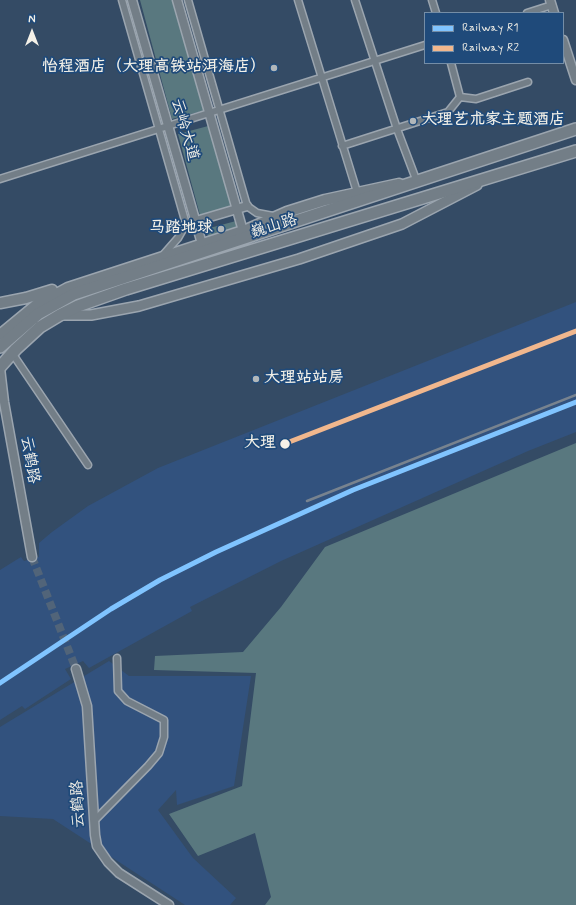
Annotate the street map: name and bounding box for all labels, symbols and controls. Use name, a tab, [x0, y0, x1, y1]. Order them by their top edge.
north arrow	[12, 12, 52, 52]
legend	[424, 12, 564, 64]
text: N	[28, 13, 36, 27]
text: Railway R1	[462, 20, 519, 36]
text: Railway R2	[462, 40, 519, 56]
place label: 怡程酒店（大理高铁站洱海店）	[42, 58, 266, 78]
marker: 怡程酒店（大理高铁站洱海店）	[269, 63, 279, 73]
street label: 云岭大道	[166, 97, 202, 163]
place label: 大理艺术家主题酒店	[421, 111, 565, 131]
marker: 大理艺术家主题酒店	[408, 116, 418, 126]
street label: 巍山路	[248, 211, 300, 243]
place label: 马踏地球	[149, 219, 213, 239]
marker: 马踏地球	[216, 224, 226, 234]
place label: 大理站站房	[264, 369, 344, 389]
marker: 大理站站房	[251, 374, 261, 384]
place label: 大理	[244, 434, 276, 454]
street label: 云鹤路	[15, 435, 43, 485]
marker: 大理	[278, 437, 292, 451]
street label: 云鹤路	[69, 780, 89, 828]

